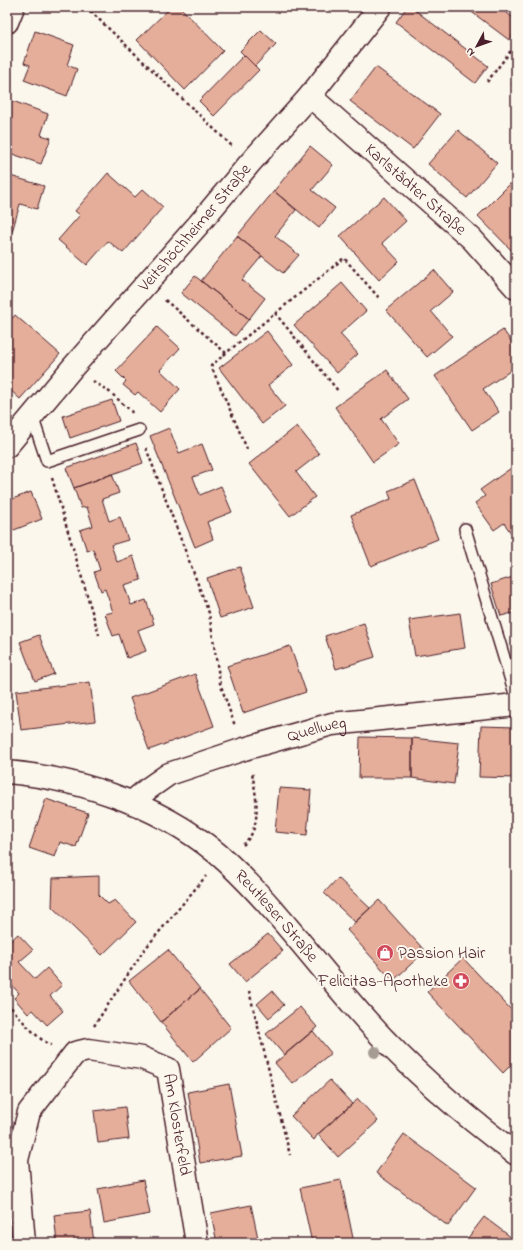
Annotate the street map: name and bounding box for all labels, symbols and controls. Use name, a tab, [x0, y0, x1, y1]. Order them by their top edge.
north arrow	[457, 26, 497, 66]
text: N	[462, 44, 479, 60]
street label: Karlstädter Straße	[359, 137, 472, 241]
street label: Veitshöchheimer Straße	[132, 158, 257, 298]
street label: Quellweg	[284, 710, 348, 749]
street label: Reutleser Straße	[229, 864, 325, 968]
place label: Passion Hair	[398, 941, 486, 966]
shop icon: Passion Hair	[375, 943, 395, 963]
place label: Felicitas-Apotheke	[317, 969, 448, 994]
pharmacy icon: Felicitas-Apotheke	[451, 971, 471, 991]
street label: Am Klosterfeld	[156, 1072, 198, 1178]

